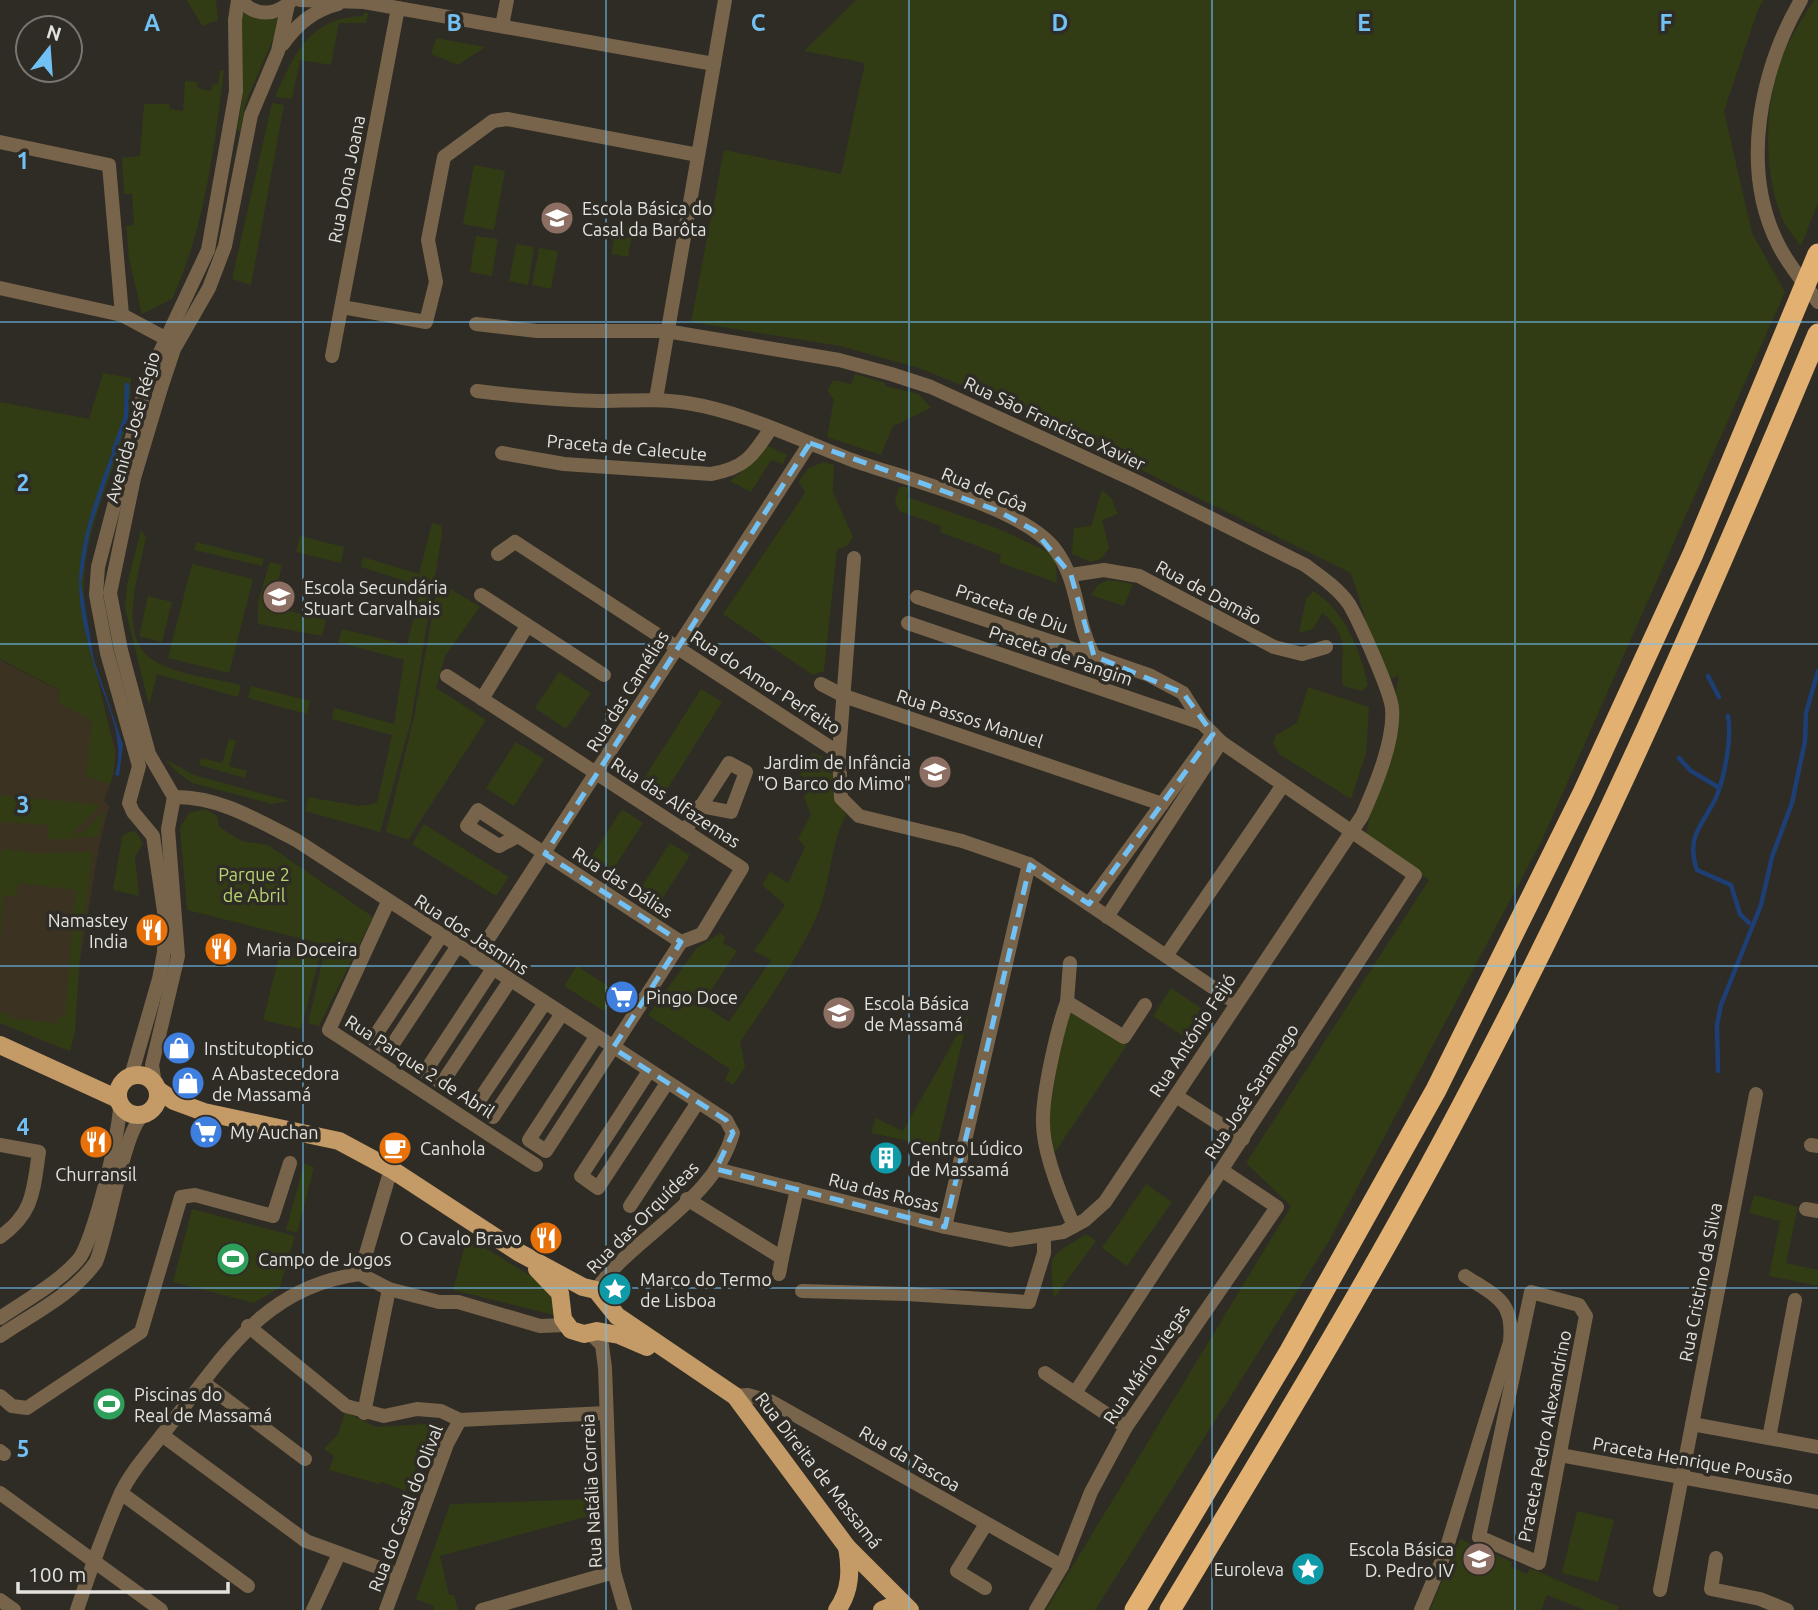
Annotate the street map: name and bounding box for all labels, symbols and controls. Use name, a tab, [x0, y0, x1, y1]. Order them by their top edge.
text: A	[144, 10, 160, 35]
text: B	[446, 10, 462, 35]
text: C	[751, 10, 766, 35]
text: D	[1052, 10, 1068, 35]
text: E	[1357, 10, 1371, 35]
text: F	[1660, 10, 1673, 35]
north arrow	[14, 14, 84, 84]
text: N	[44, 20, 64, 45]
street label: Rua Dona Joana	[324, 113, 368, 245]
text: 1	[17, 148, 29, 173]
place label: Escola Básica do Casal da Barôta	[582, 198, 713, 239]
school or university icon: Escola Básica do Casal da Barôta	[538, 199, 576, 237]
street label: Avenida José Régio	[101, 349, 163, 505]
street label: Rua São Francisco Xavier	[961, 372, 1149, 474]
street label: Praceta de Calecute	[546, 430, 708, 464]
street label: Rua de Gôa	[939, 463, 1031, 515]
text: 2	[17, 470, 29, 495]
street label: Rua de Damão	[1153, 556, 1265, 628]
place label: Escola Secundária Stuart Carvalhais	[304, 577, 447, 618]
school or university icon: Escola Secundária Stuart Carvalhais	[260, 578, 298, 616]
street label: Praceta de Diu	[953, 579, 1071, 637]
street label: Praceta de Pangim	[987, 621, 1135, 689]
street label: Rua do Amor Perfeito	[687, 626, 845, 738]
street label: Rua das Camélias	[582, 627, 672, 755]
street label: Rua Passos Manuel	[894, 685, 1046, 751]
place label: Jardim de Infância "O Barco do Mimo"	[757, 752, 911, 793]
street label: Rua das Alfazemas	[608, 753, 744, 851]
school or university icon: Jardim de Infância "O Barco do Mimo"	[916, 753, 954, 791]
text: 3	[17, 792, 29, 817]
street label: Rua das Dálias	[569, 842, 677, 922]
park label: Parque 2 de Abril	[218, 864, 290, 905]
street label: Rua dos Jasmins	[411, 890, 533, 978]
place label: Namastey India	[48, 910, 128, 951]
restaurant icon: Namastey India	[133, 911, 171, 949]
restaurant icon: Maria Doceira	[202, 930, 240, 968]
place label: Maria Doceira	[246, 939, 357, 959]
street label: Rua António Feijó	[1145, 970, 1239, 1100]
supermarket icon: Pingo Doce	[603, 978, 641, 1016]
place label: Pingo Doce	[646, 987, 738, 1007]
place label: Escola Básica de Massamá	[864, 993, 969, 1034]
school or university icon: Escola Básica de Massamá	[820, 994, 858, 1032]
street label: Rua Parque 2 de Abril	[342, 1010, 498, 1122]
street label: Rua José Saramago	[1200, 1020, 1302, 1162]
shop icon: Institutoptico	[160, 1029, 198, 1067]
place label: Institutoptico	[204, 1038, 314, 1058]
place label: A Abastecedora de Massamá	[212, 1063, 339, 1104]
shop icon: A Abastecedora de Massamá	[169, 1064, 207, 1102]
supermarket icon: My Auchan	[187, 1113, 225, 1151]
text: 4	[17, 1114, 30, 1139]
place label: My Auchan	[230, 1122, 319, 1142]
restaurant icon: Churransil	[77, 1123, 115, 1161]
cafe icon: Canhola	[376, 1129, 414, 1167]
place label: Canhola	[420, 1138, 485, 1158]
place label: Centro Lúdico de Massamá	[910, 1138, 1023, 1179]
building icon: Centro Lúdico de Massamá	[867, 1139, 905, 1177]
street label: Rua das Orquídeas	[582, 1157, 702, 1277]
place label: Churransil	[55, 1164, 137, 1184]
street label: Rua das Rosas	[827, 1169, 942, 1215]
street label: Rua Cristino da Silva	[1675, 1201, 1725, 1363]
restaurant icon: O Cavalo Bravo	[527, 1219, 565, 1257]
place label: O Cavalo Bravo	[399, 1228, 522, 1248]
sports icon: Campo de Jogos	[214, 1240, 252, 1278]
place label: Campo de Jogos	[258, 1249, 392, 1269]
place label: Marco do Termo de Lisboa	[640, 1269, 772, 1310]
place icon: Marco do Termo de Lisboa	[596, 1270, 634, 1308]
street label: Rua Mário Viegas	[1099, 1300, 1193, 1427]
street label: Praceta Pedro Alexandrino	[1514, 1328, 1574, 1544]
place label: Piscinas do Real de Massamá	[134, 1384, 272, 1425]
sports icon: Piscinas do Real de Massamá	[90, 1385, 128, 1423]
street label: Rua Direita de Massamá	[752, 1388, 886, 1552]
street label: Rua Natália Correia	[577, 1413, 605, 1569]
street label: Rua do Casal do Olival	[364, 1421, 446, 1594]
street label: Rua da Tascoa	[856, 1421, 964, 1495]
street label: Praceta Henrique Pousão	[1591, 1433, 1795, 1487]
text: 5	[17, 1436, 29, 1461]
place label: Escola Básica D. Pedro IV	[1349, 1539, 1455, 1580]
school or university icon: Escola Básica D. Pedro IV	[1460, 1540, 1498, 1578]
scale bar	[18, 1550, 228, 1594]
place icon: Euroleva	[1289, 1550, 1327, 1588]
place label: Euroleva	[1214, 1559, 1284, 1579]
text: 100 m	[28, 1562, 86, 1586]

